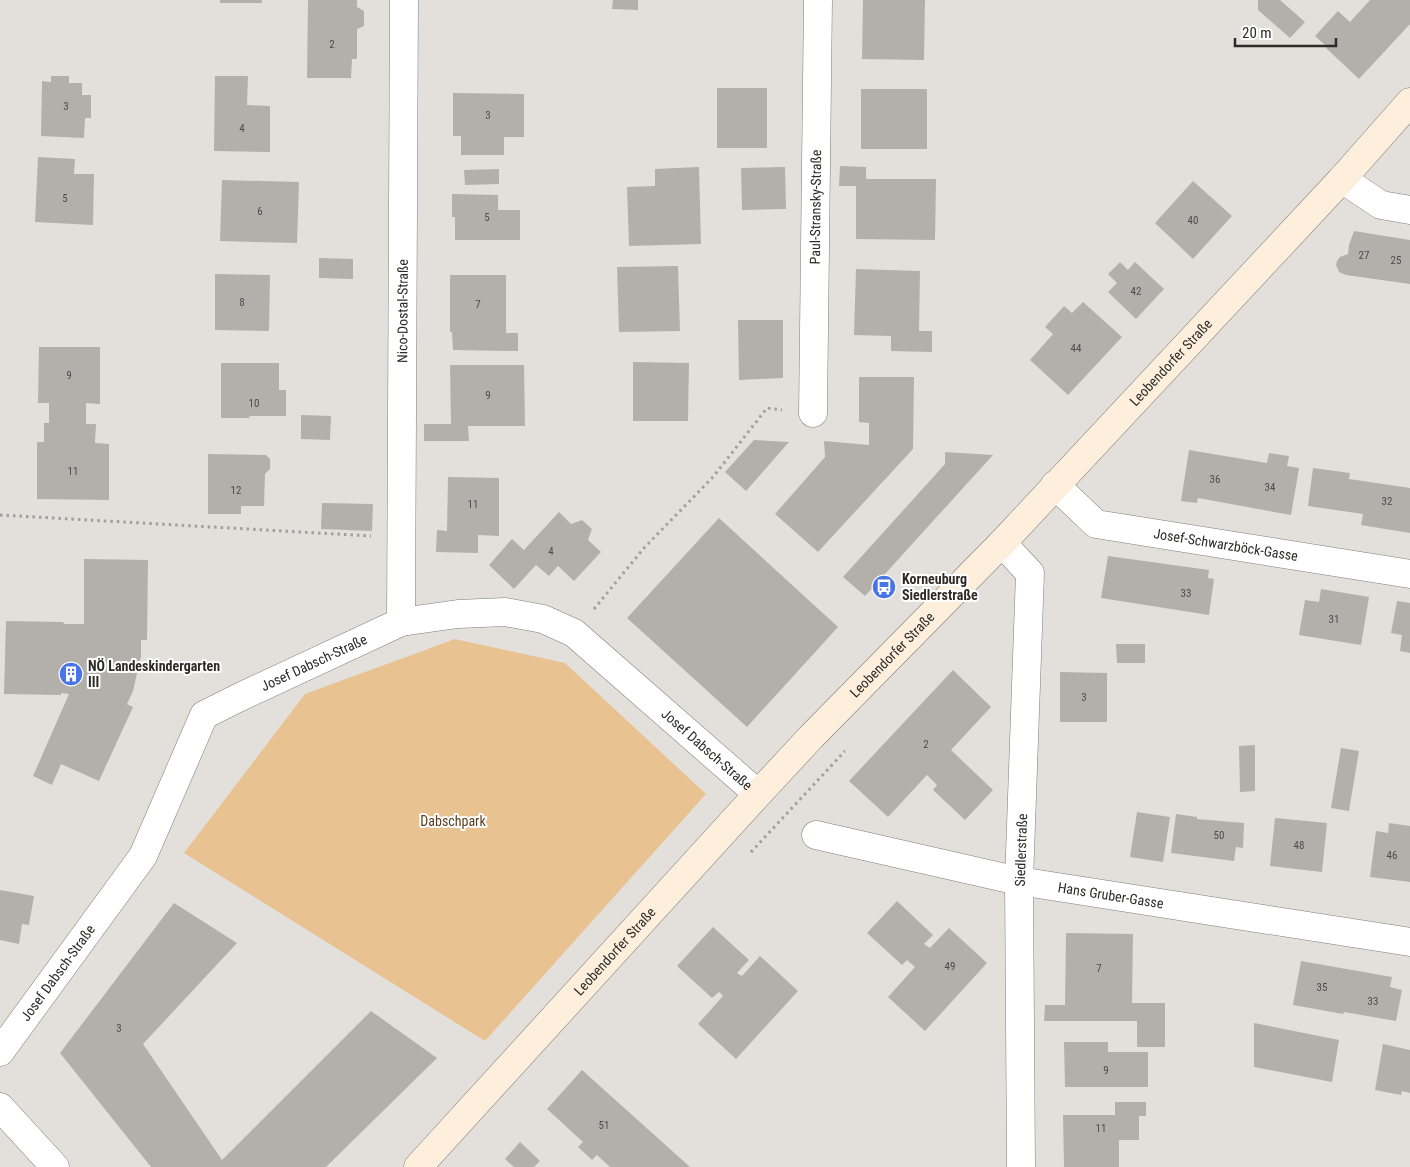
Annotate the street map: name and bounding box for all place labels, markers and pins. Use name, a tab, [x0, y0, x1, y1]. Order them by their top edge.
place label: Korneuburg Siedlerstraße	[902, 571, 978, 603]
bus stop icon: Korneuburg Siedlerstraße	[871, 574, 897, 600]
place label: NÖ Landeskindergarten III	[88, 658, 220, 690]
building icon: NÖ Landeskindergarten III	[58, 661, 84, 687]

